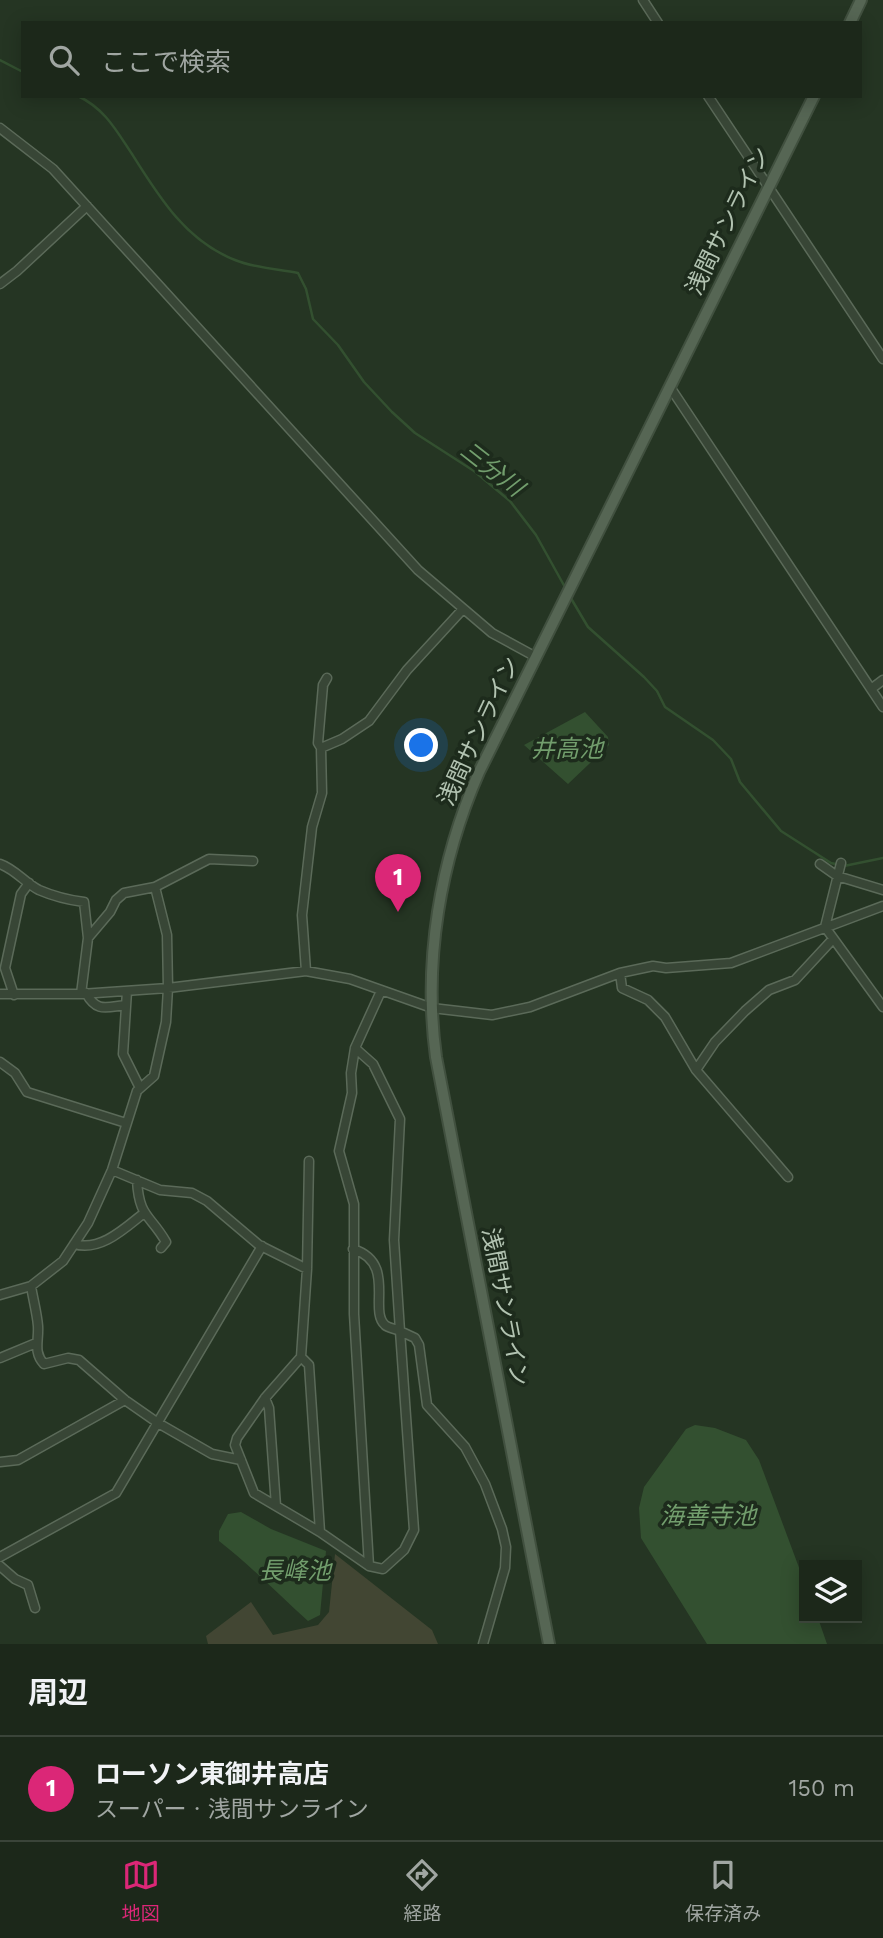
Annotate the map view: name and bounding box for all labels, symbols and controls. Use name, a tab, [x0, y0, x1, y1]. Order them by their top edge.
search box	[21, 21, 862, 98]
icon: search	[45, 41, 83, 79]
text: ここで検索	[101, 47, 231, 77]
street label: 浅間サンライン	[681, 143, 775, 299]
water label: 三分川	[455, 436, 531, 504]
street label: 浅間サンライン	[433, 652, 525, 810]
your location	[404, 728, 438, 762]
water label: 井高池	[531, 735, 605, 763]
pin: 1	[375, 854, 421, 912]
street label: 浅間サンライン	[476, 1225, 534, 1389]
water label: 海善寺池	[660, 1502, 758, 1530]
water label: 長峰池	[259, 1557, 333, 1585]
map controls	[799, 1560, 862, 1623]
button: layers	[799, 1560, 862, 1623]
text: 周辺	[28, 1675, 88, 1710]
text: ローソン東御井高店	[95, 1759, 329, 1789]
text: 1	[46, 1775, 56, 1802]
text: 150 m	[789, 1775, 855, 1802]
text: スーパー · 浅間サンライン	[95, 1796, 369, 1823]
tab: 地図	[122, 1856, 160, 1925]
tab: 経路	[403, 1856, 441, 1925]
tab: 保存済み	[685, 1856, 761, 1925]

